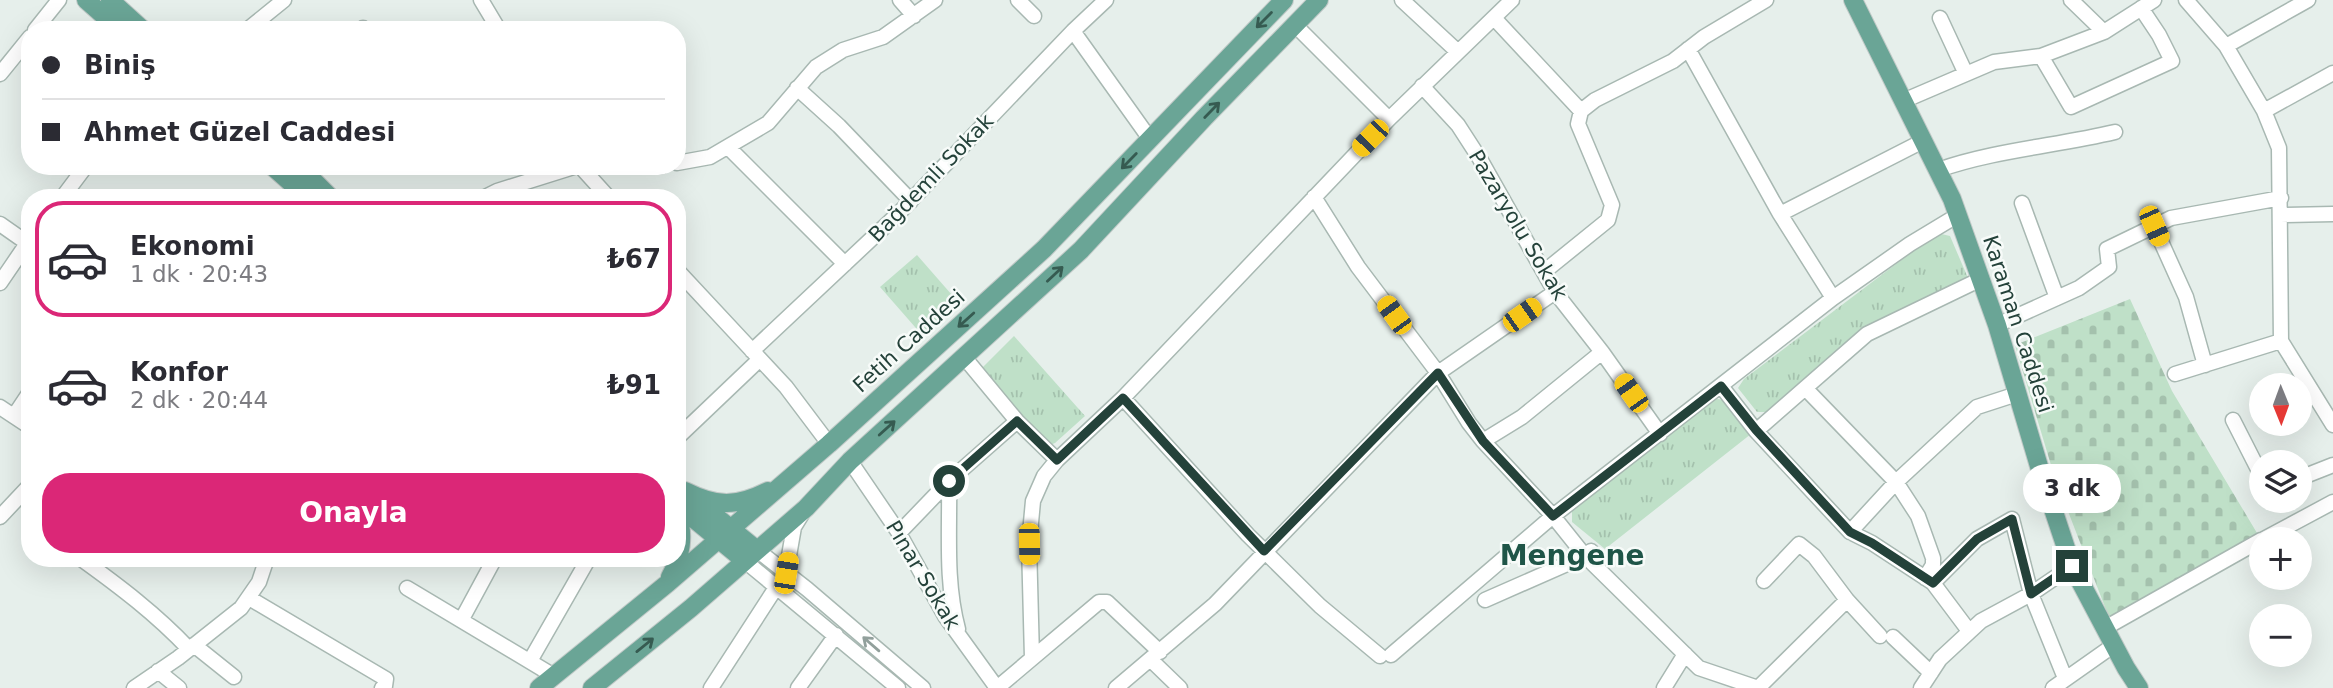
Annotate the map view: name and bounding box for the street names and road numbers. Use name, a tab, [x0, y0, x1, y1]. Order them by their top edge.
street label: Bağdemli Sokak	[864, 108, 999, 247]
street label: Pazaryolu Sokak	[1464, 145, 1573, 305]
street label: Karaman Caddesi	[1978, 232, 2058, 416]
street label: Fetih Caddesi	[848, 285, 970, 397]
street label: Pınar Sokak	[881, 516, 965, 635]

